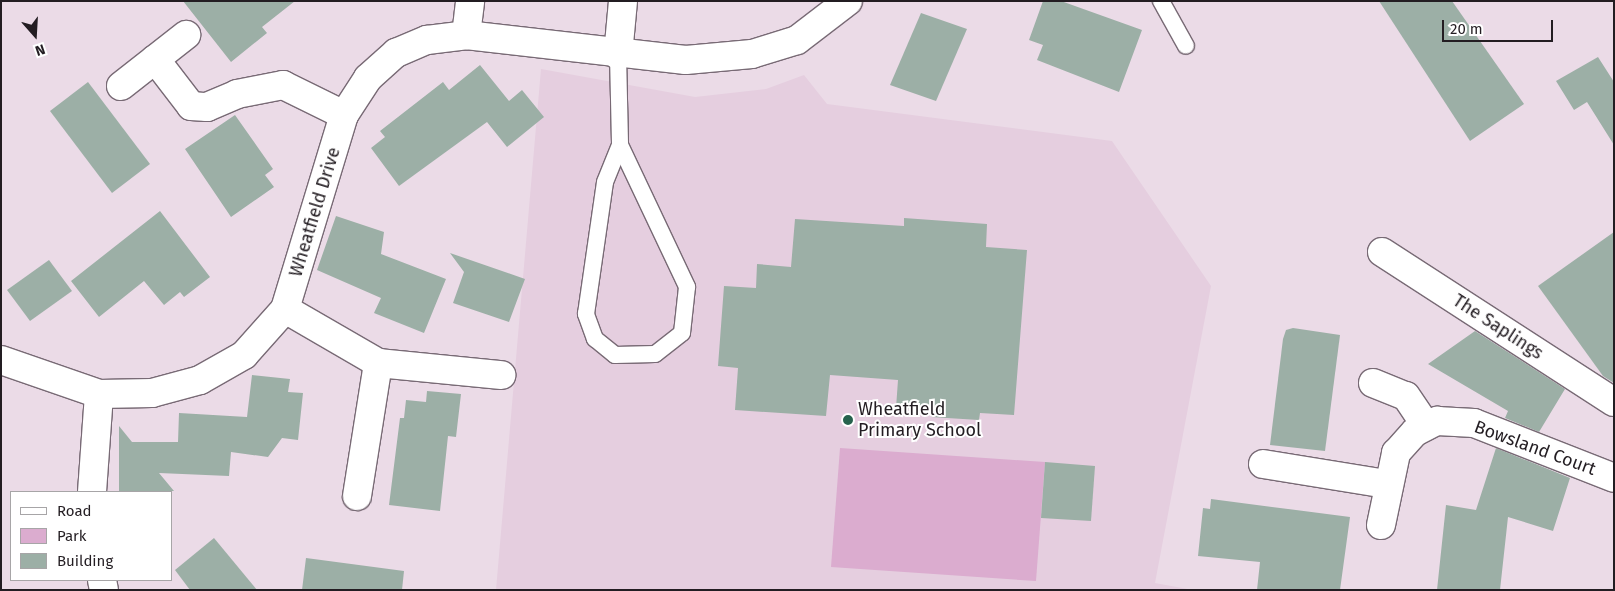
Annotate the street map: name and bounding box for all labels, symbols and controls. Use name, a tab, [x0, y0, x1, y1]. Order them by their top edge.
north arrow	[10, 10, 60, 60]
scale bar	[1445, 10, 1556, 42]
text: 20 m	[1450, 20, 1483, 38]
text: N	[33, 40, 47, 59]
street label: Wheatfield Drive	[285, 145, 345, 279]
street label: The Saplings	[1449, 290, 1547, 364]
place label: Wheatfield Primary School	[858, 399, 981, 442]
marker: Wheatfield Primary School	[842, 414, 854, 426]
street label: Bowsland Court	[1471, 416, 1599, 480]
legend	[10, 491, 172, 581]
text: Road	[57, 502, 92, 520]
text: Park	[57, 527, 87, 545]
text: Building	[57, 552, 113, 570]

